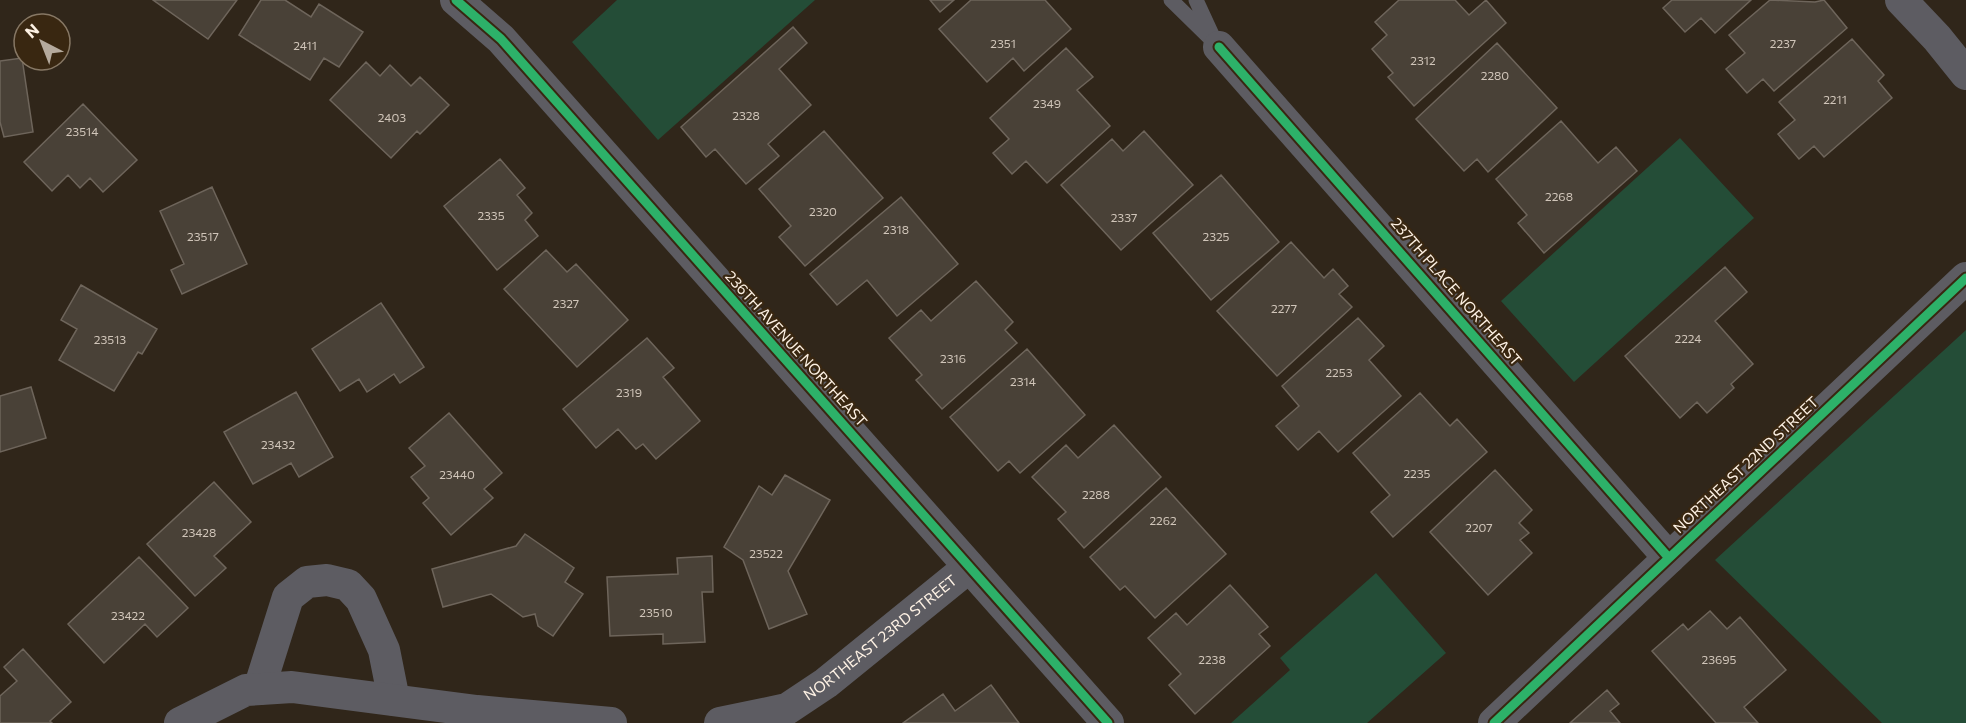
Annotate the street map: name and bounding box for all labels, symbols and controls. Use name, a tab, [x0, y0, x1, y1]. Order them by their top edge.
north arrow	[12, 12, 72, 72]
text: N	[21, 19, 42, 42]
house number: 2351	[990, 36, 1016, 50]
house number: 2237	[1770, 36, 1796, 50]
house number: 2411	[293, 38, 317, 52]
house number: 2312	[1410, 53, 1436, 67]
house number: 2280	[1481, 68, 1509, 82]
house number: 2211	[1823, 92, 1847, 106]
house number: 2349	[1033, 96, 1061, 110]
house number: 2328	[732, 108, 760, 122]
house number: 2403	[378, 110, 406, 124]
house number: 23514	[66, 124, 98, 138]
house number: 2268	[1545, 189, 1573, 203]
house number: 2320	[809, 204, 837, 218]
house number: 2335	[477, 208, 505, 222]
house number: 2337	[1111, 210, 1137, 224]
street label: 237TH PLACE NORTHEAST	[1388, 214, 1526, 369]
house number: 2318	[883, 222, 909, 236]
house number: 23517	[187, 229, 219, 243]
house number: 2325	[1202, 229, 1230, 243]
street label: 236TH AVENUE NORTHEAST	[722, 267, 872, 430]
house number: 2327	[553, 296, 579, 310]
house number: 2277	[1271, 301, 1297, 315]
house number: 2224	[1675, 331, 1701, 345]
house number: 23513	[94, 332, 126, 346]
house number: 2316	[940, 351, 966, 365]
house number: 2253	[1325, 365, 1353, 379]
house number: 2314	[1010, 374, 1036, 388]
house number: 2319	[616, 385, 642, 399]
street label: NORTHEAST 22ND STREET	[1669, 392, 1822, 536]
house number: 23432	[261, 437, 295, 451]
house number: 2235	[1403, 466, 1431, 480]
house number: 23440	[439, 467, 475, 481]
house number: 2288	[1082, 487, 1110, 501]
house number: 2262	[1149, 513, 1177, 527]
house number: 2207	[1465, 520, 1493, 534]
house number: 23428	[182, 525, 216, 539]
house number: 23522	[749, 546, 783, 560]
street label: NORTHEAST 23RD STREET	[800, 570, 960, 703]
house number: 23510	[639, 605, 673, 619]
house number: 23422	[111, 608, 145, 622]
house number: 2238	[1198, 652, 1226, 666]
house number: 23695	[1702, 652, 1737, 666]

